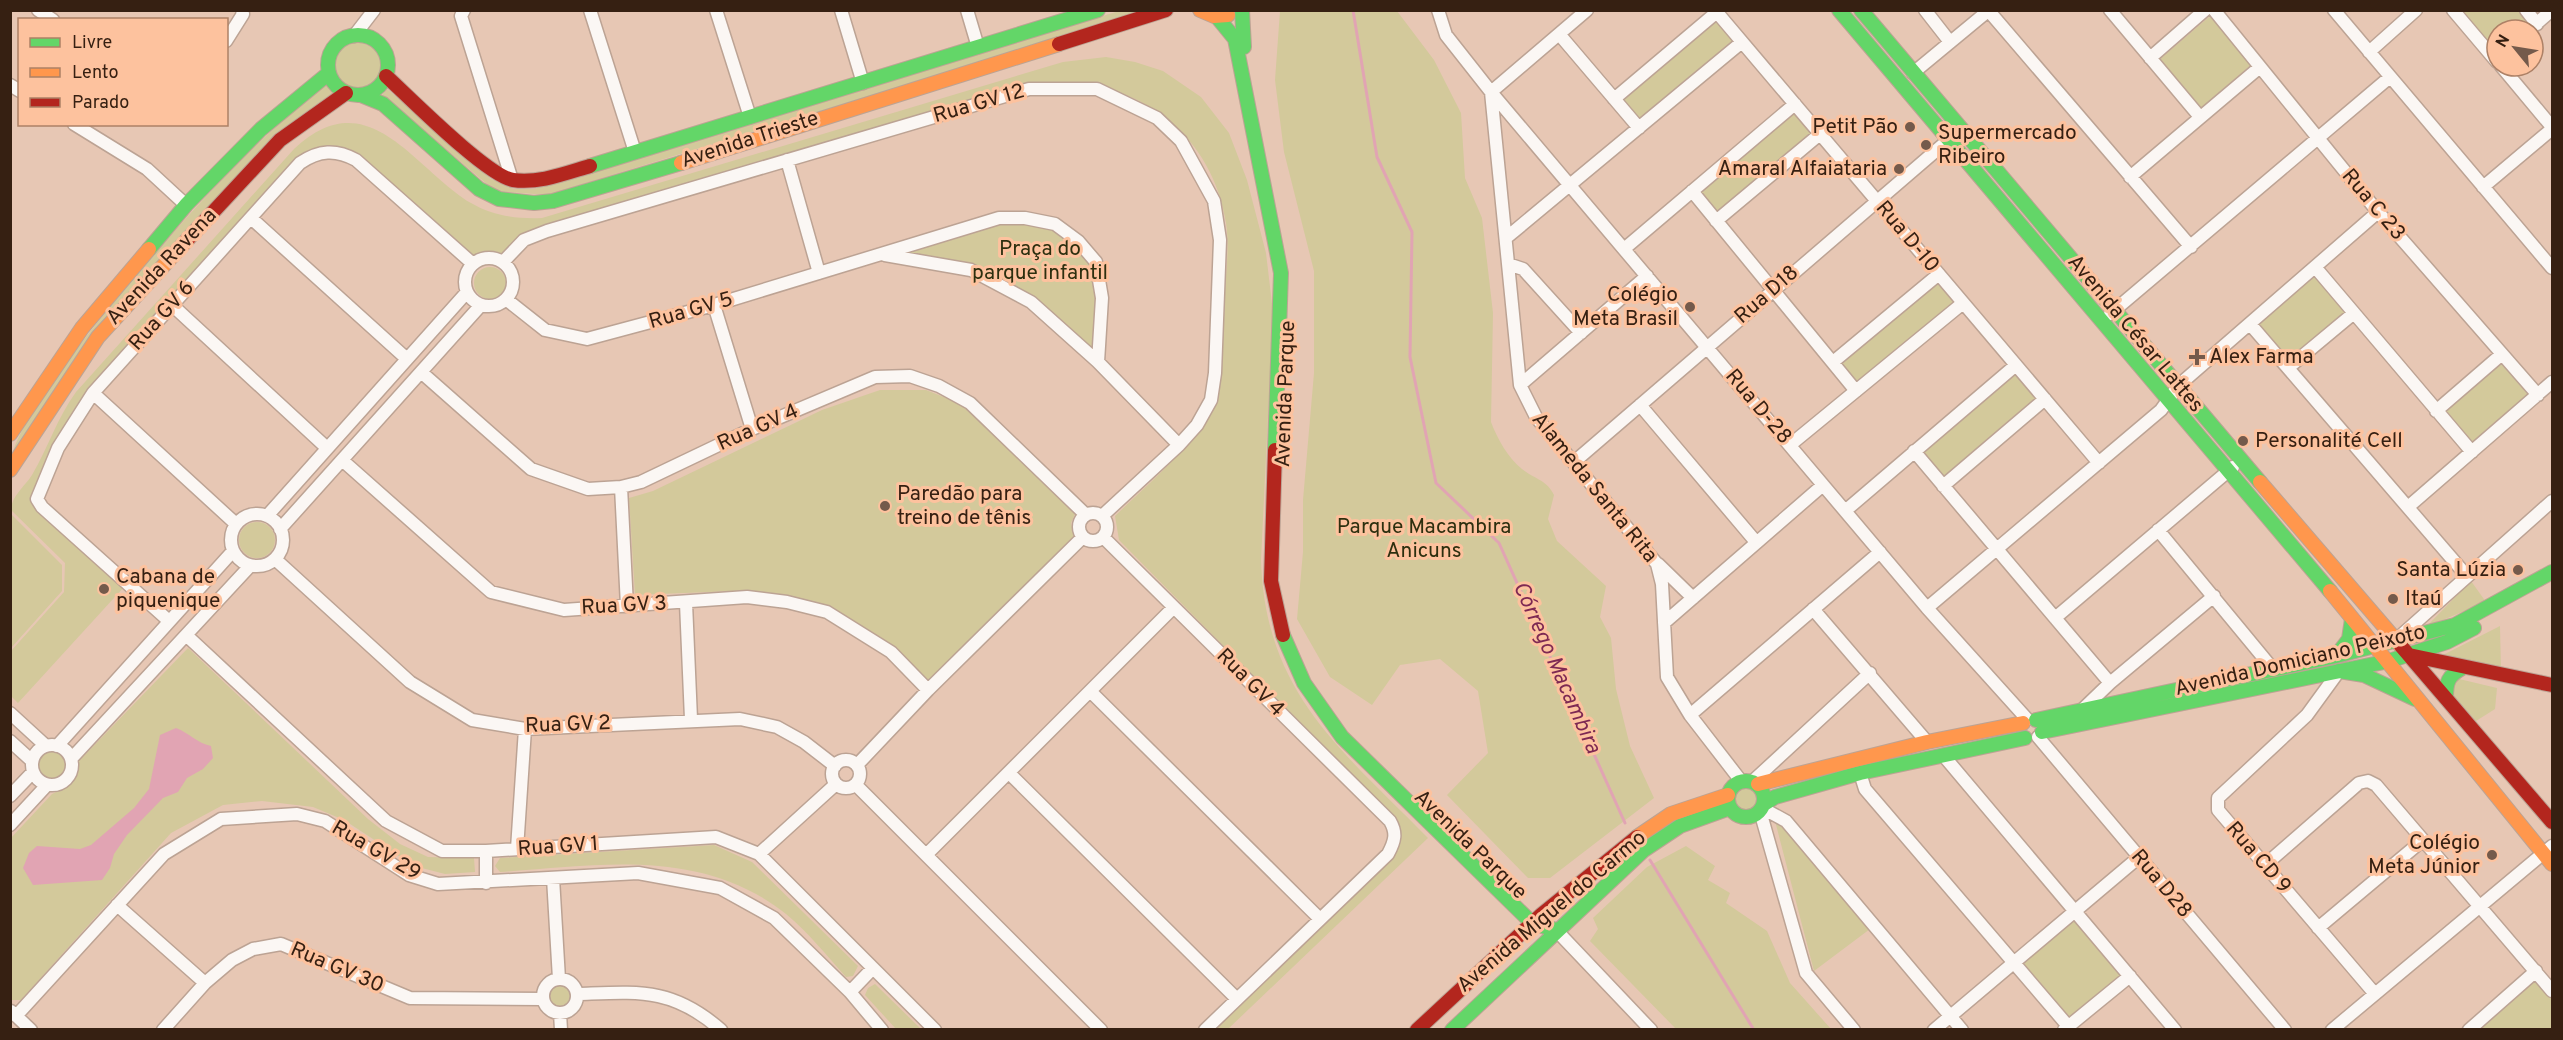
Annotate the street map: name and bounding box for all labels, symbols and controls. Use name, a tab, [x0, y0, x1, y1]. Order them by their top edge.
legend	[18, 18, 228, 126]
north arrow	[2485, 18, 2545, 78]
text: Livre	[72, 32, 112, 55]
text: N	[2492, 32, 2515, 51]
text: Lento	[72, 62, 118, 85]
street label: Rua GV 12	[930, 78, 1028, 130]
text: Parado	[72, 92, 129, 115]
street label: Avenida Trieste	[678, 105, 822, 175]
place label: Petit Pão	[1812, 114, 1898, 141]
marker: Petit Pão	[1903, 120, 1917, 134]
place label: Supermercado Ribeiro	[1938, 120, 2077, 171]
marker: Supermercado Ribeiro	[1919, 138, 1933, 152]
place label: Amaral Alfaiataria	[1718, 156, 1887, 183]
marker: Amaral Alfaiataria	[1892, 162, 1906, 176]
street label: Rua C 23	[2335, 164, 2411, 246]
street label: Rua D-10	[1869, 196, 1945, 278]
street label: Avenida Ravena	[101, 203, 223, 331]
park label: Praça do parque infantil	[972, 236, 1108, 287]
street label: Avenida César Lattes	[2061, 249, 2209, 419]
street label: Rua D18	[1729, 260, 1805, 330]
street label: Rua GV 6	[123, 275, 201, 357]
place label: Colégio Meta Brasil	[1573, 282, 1678, 333]
street label: Rua GV 5	[646, 286, 736, 336]
marker: Colégio Meta Brasil	[1683, 300, 1697, 314]
street label: Avenida Parque	[1270, 320, 1302, 468]
place label: Alex Farma	[2209, 344, 2314, 371]
marker: Alex Farma	[2190, 350, 2204, 364]
street label: Rua D-28	[1719, 364, 1797, 450]
street label: Rua GV 4	[713, 398, 803, 458]
street label: Alameda Santa Rita	[1525, 407, 1663, 569]
place label: Personalité Cell	[2255, 428, 2403, 455]
marker: Personalité Cell	[2236, 434, 2250, 448]
place label: Paredão para treino de tênis	[897, 481, 1031, 532]
marker: Paredão para treino de tênis	[878, 499, 892, 513]
park label: Parque Macambira Anicuns	[1337, 514, 1511, 565]
place label: Santa Lúzia	[2396, 557, 2506, 584]
marker: Santa Lúzia	[2511, 563, 2525, 577]
place label: Cabana de piquenique	[116, 564, 220, 615]
water label: Córrego Macambira	[1506, 578, 1606, 759]
marker: Cabana de piquenique	[97, 582, 111, 596]
place label: Itaú	[2405, 586, 2442, 613]
street label: Rua GV 3	[580, 590, 668, 622]
marker: Itaú	[2386, 592, 2400, 606]
street label: Avenida Domiciano Peixoto	[2172, 619, 2428, 703]
street label: Rua GV 4	[1210, 643, 1290, 723]
street label: Rua GV 2	[525, 710, 611, 740]
street label: Avenida Parque	[1408, 784, 1532, 906]
street label: Rua GV 29	[327, 815, 425, 887]
street label: Rua CD 9	[2219, 816, 2297, 900]
street label: Avenida Miguel do Carmo	[1452, 825, 1652, 999]
place label: Colégio Meta Júnior	[2368, 830, 2480, 881]
street label: Rua GV 1	[517, 831, 599, 863]
street label: Rua D28	[2124, 844, 2198, 924]
marker: Colégio Meta Júnior	[2485, 848, 2499, 862]
street label: Rua GV 30	[286, 936, 388, 1000]

